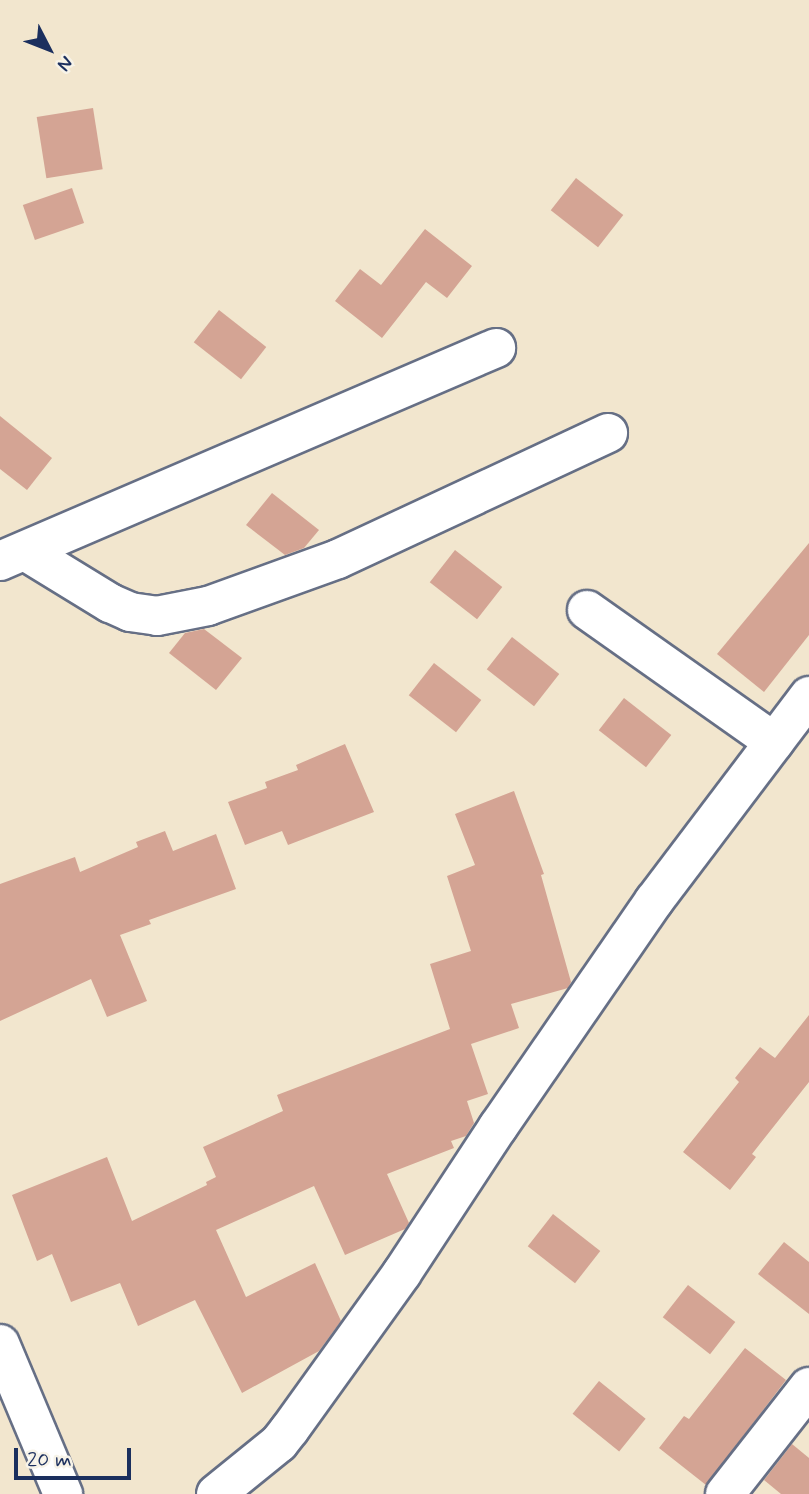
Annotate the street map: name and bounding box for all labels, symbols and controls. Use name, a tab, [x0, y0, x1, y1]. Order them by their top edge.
north arrow	[14, 14, 84, 84]
text: N	[51, 50, 79, 76]
scale bar	[18, 1434, 135, 1478]
text: 20 m	[27, 1446, 72, 1474]

